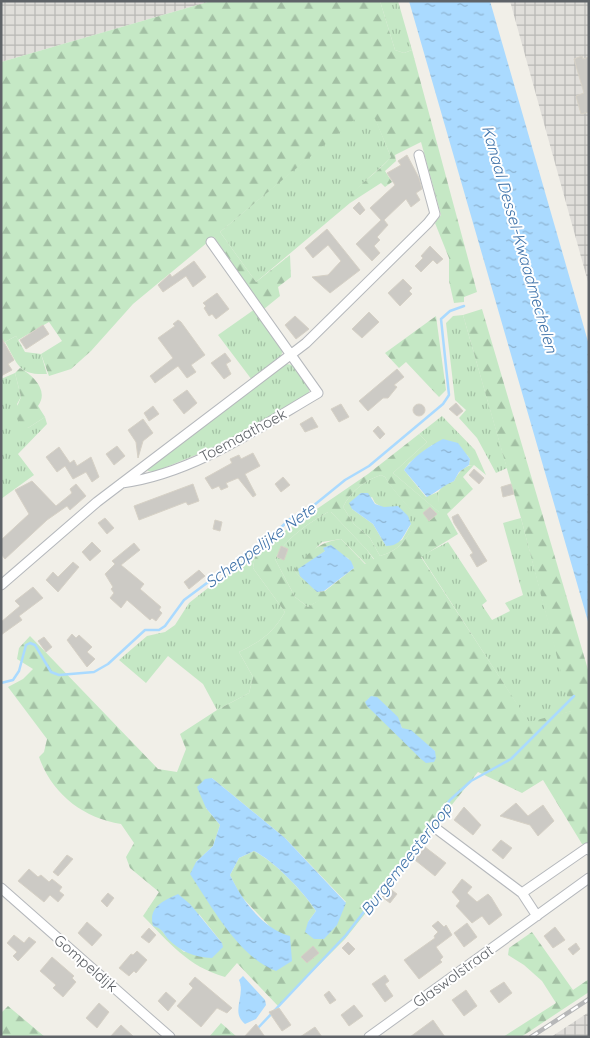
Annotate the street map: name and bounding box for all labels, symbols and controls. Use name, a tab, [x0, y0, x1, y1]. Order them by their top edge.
water label: Kanaal Dessel-Kwaadmechelen	[478, 123, 562, 356]
street label: Toemaathoek	[196, 404, 290, 466]
water label: Scheppelijke Nete	[201, 498, 320, 592]
water label: Burgemeesterloop	[356, 798, 457, 919]
street label: Gompeldijk	[50, 930, 122, 996]
street label: Glaswolstraat	[409, 940, 497, 1012]

